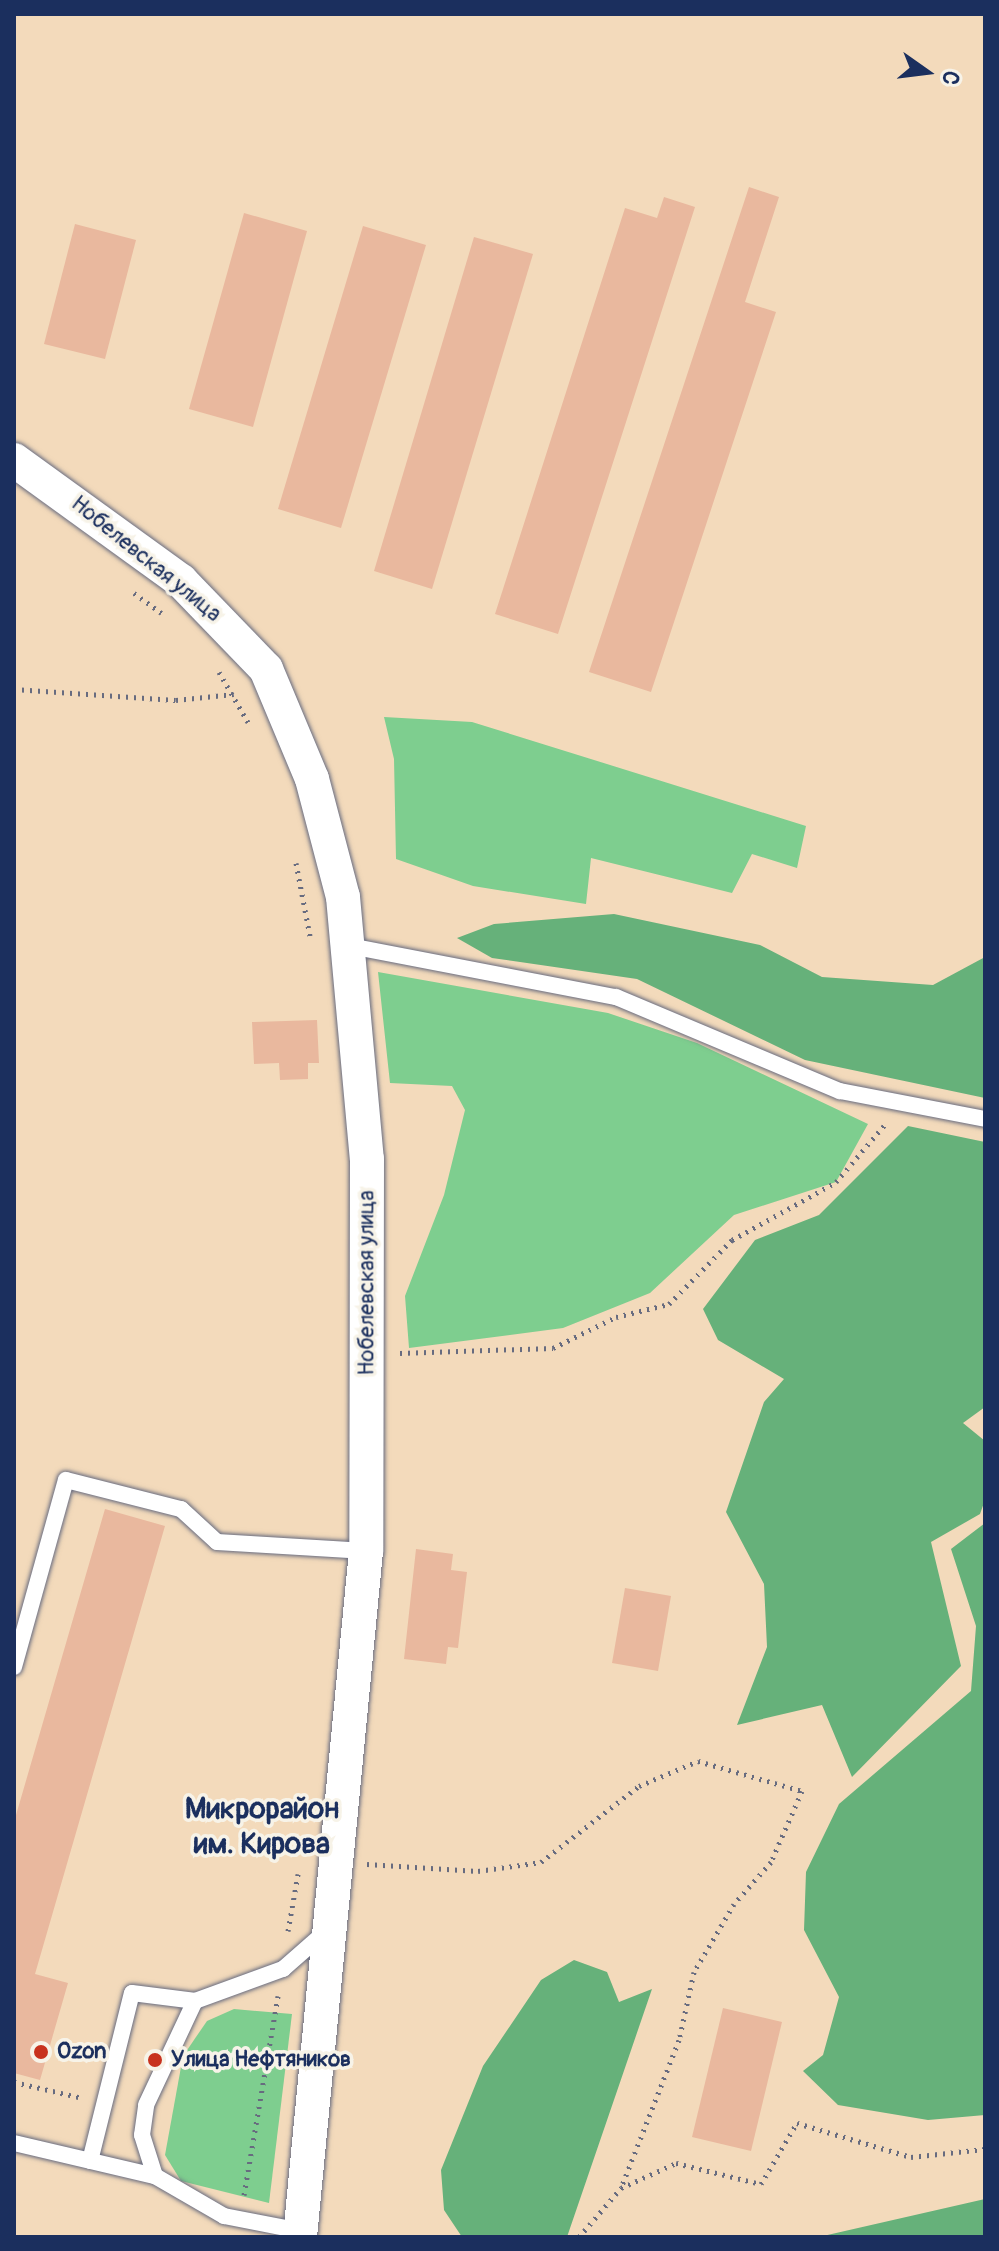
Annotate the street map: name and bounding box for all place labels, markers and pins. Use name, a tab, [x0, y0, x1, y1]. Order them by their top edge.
place label: Ozon	[57, 2039, 106, 2065]
marker: Ozon	[32, 2043, 50, 2061]
place label: Улица Нефтяников	[171, 2047, 351, 2073]
marker: Улица Нефтяников	[146, 2051, 164, 2069]

